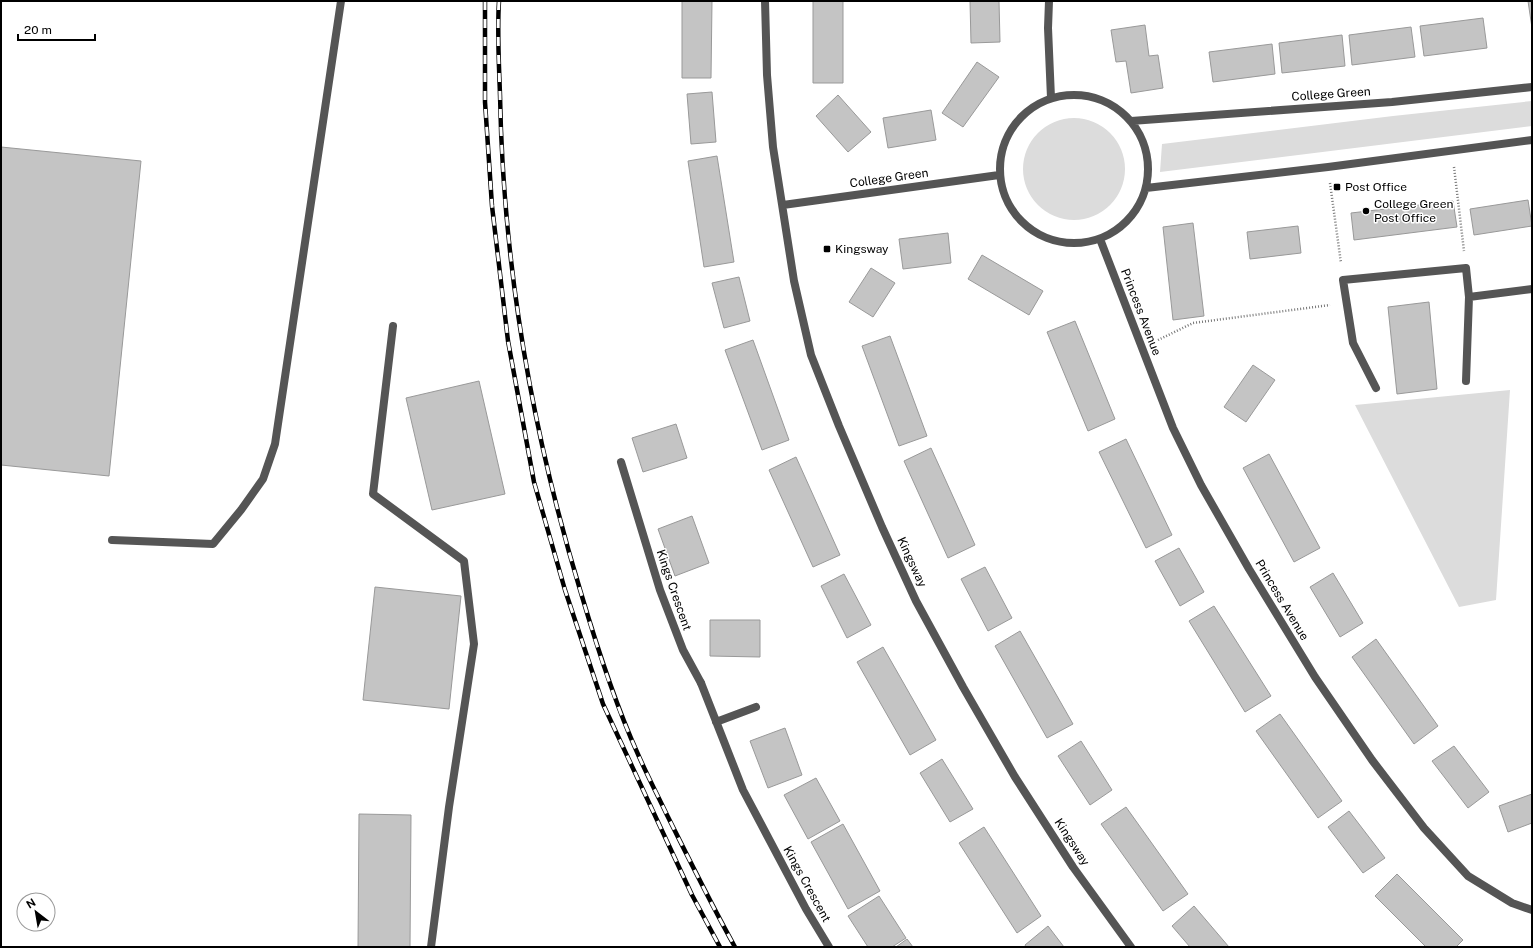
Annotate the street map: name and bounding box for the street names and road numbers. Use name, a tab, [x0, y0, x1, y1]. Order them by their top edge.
street label: College Green	[1291, 84, 1371, 104]
street label: College Green	[849, 166, 929, 190]
street label: Princess Avenue	[1118, 267, 1164, 358]
street label: Kingsway	[894, 535, 930, 590]
street label: Kings Crescent	[654, 548, 695, 633]
street label: Princess Avenue	[1252, 557, 1312, 643]
street label: Kingsway	[1052, 816, 1093, 869]
street label: Kings Crescent	[780, 844, 834, 925]

